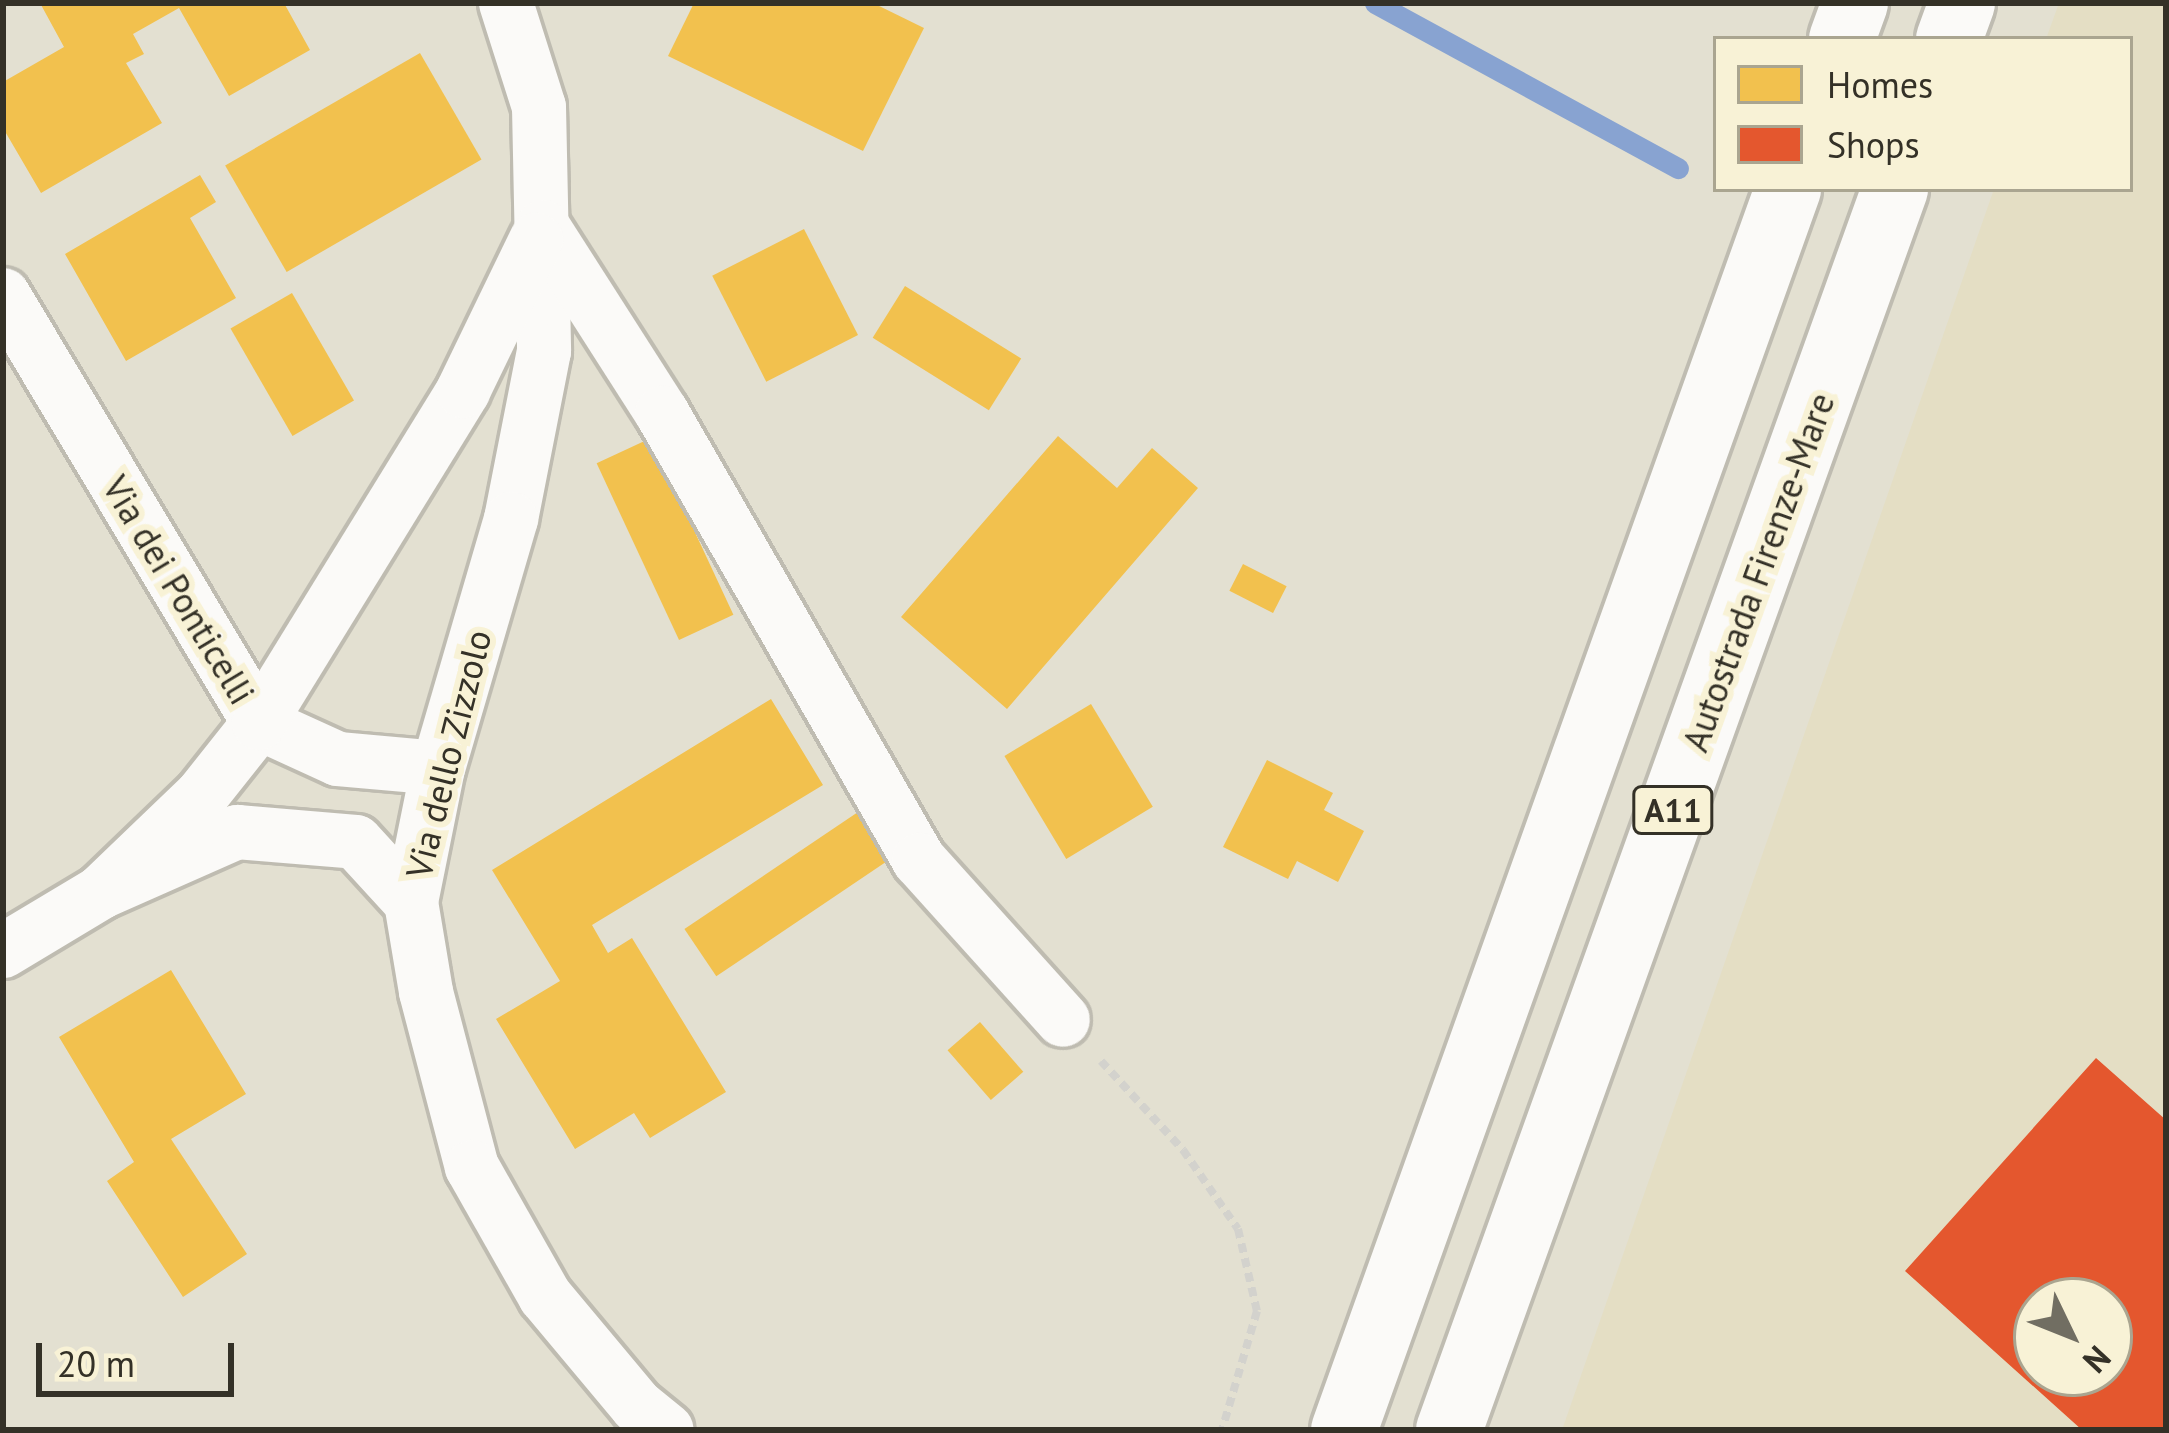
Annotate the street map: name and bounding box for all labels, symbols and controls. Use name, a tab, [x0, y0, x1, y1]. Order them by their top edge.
legend	[1713, 36, 2133, 192]
text: Homes	[1827, 61, 1933, 108]
text: Shops	[1827, 121, 1920, 168]
street label: Autostrada Firenze-Mare	[1673, 387, 1843, 757]
street label: Via dei Ponticelli	[94, 468, 264, 712]
street label: Via dello Zizzolo	[396, 625, 500, 883]
road number: A11	[1631, 783, 1715, 837]
north arrow	[2013, 1277, 2133, 1397]
scale bar	[42, 1319, 240, 1393]
text: N	[2074, 1337, 2121, 1382]
text: 20 m	[57, 1340, 135, 1387]

